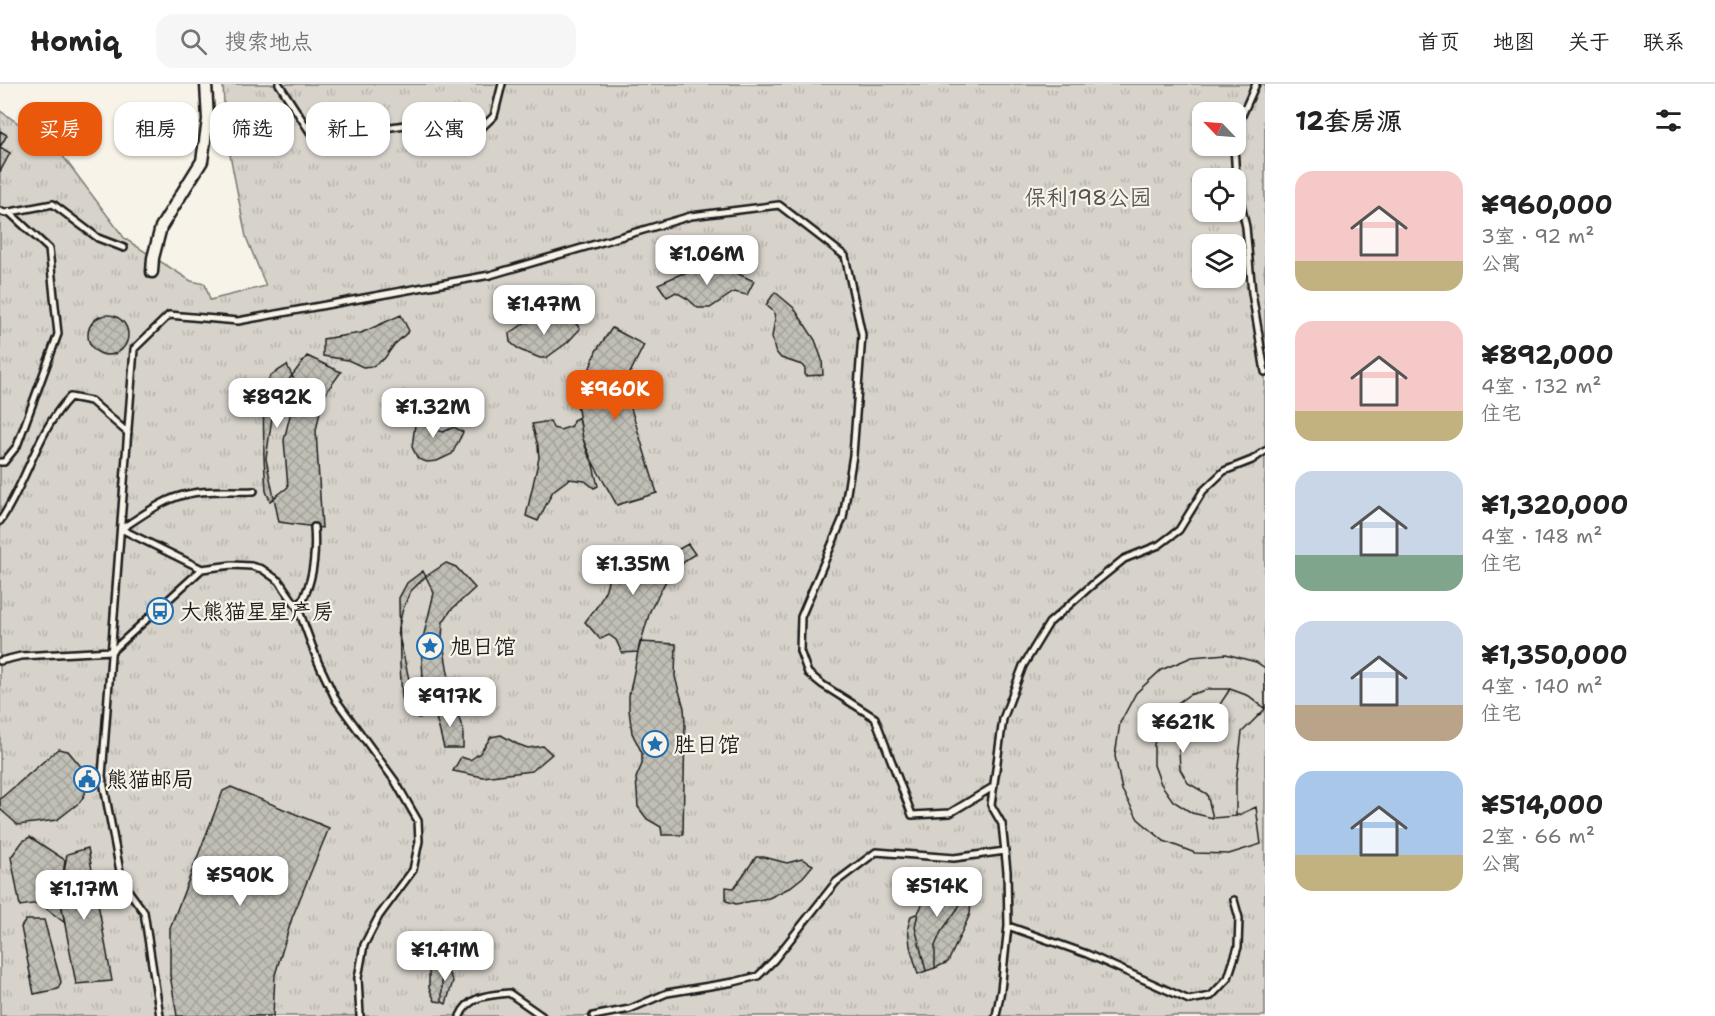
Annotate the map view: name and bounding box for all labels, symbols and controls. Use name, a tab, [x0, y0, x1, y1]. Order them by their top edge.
search box	[156, 14, 576, 68]
text: Homiq	[30, 22, 120, 60]
icon: search	[177, 25, 210, 58]
text: 搜索地点	[225, 27, 313, 56]
text: 首页	[1418, 28, 1460, 56]
text: 地图	[1493, 28, 1535, 56]
text: 关于	[1568, 28, 1610, 56]
text: 联系	[1643, 28, 1685, 56]
chip: 买房	[18, 102, 102, 156]
chip: 租房	[114, 102, 198, 156]
chip: 筛选	[210, 102, 294, 156]
chip: 新上	[306, 102, 390, 156]
chip: 公寓	[402, 102, 486, 156]
north arrow	[1192, 102, 1246, 156]
map controls	[1192, 102, 1246, 288]
text: 12套房源	[1295, 103, 1402, 138]
icon: filters	[1652, 104, 1685, 137]
button: locate	[1192, 168, 1246, 222]
park label: 保利198公园	[1025, 183, 1151, 212]
text: ¥960,000	[1481, 187, 1613, 222]
icon: home	[1343, 195, 1415, 267]
text: 3室 · 92 m²	[1481, 223, 1595, 249]
button: layers	[1192, 234, 1246, 288]
pin: ¥1.06M	[658, 235, 756, 286]
text: ¥1.06M	[669, 241, 745, 267]
text: 公寓	[1481, 250, 1521, 276]
pin: ¥1.47M	[495, 285, 593, 336]
text: ¥1.47M	[507, 291, 581, 317]
text: ¥892,000	[1481, 337, 1614, 372]
icon: home	[1343, 345, 1415, 417]
pin: ¥960K	[573, 370, 657, 421]
text: 4室 · 132 m²	[1481, 373, 1602, 399]
text: ¥960K	[580, 376, 650, 402]
pin: ¥892K	[235, 378, 319, 429]
text: ¥892K	[242, 384, 312, 410]
pin: ¥1.32M	[384, 388, 482, 439]
text: ¥1.32M	[396, 394, 471, 420]
text: 住宅	[1481, 400, 1521, 426]
text: ¥1,320,000	[1481, 487, 1629, 522]
icon: home	[1343, 495, 1415, 567]
text: 4室 · 148 m²	[1481, 523, 1602, 549]
pin: ¥1.35M	[584, 545, 682, 596]
text: 住宅	[1481, 550, 1521, 576]
text: ¥1.35M	[596, 551, 670, 577]
bus stop icon: 大熊猫星星产房	[145, 596, 175, 626]
place label: 大熊猫星星产房	[180, 597, 334, 626]
place icon: 旭日馆	[415, 631, 445, 661]
place label: 旭日馆	[450, 632, 516, 661]
text: ¥1,350,000	[1481, 637, 1628, 672]
icon: home	[1343, 645, 1415, 717]
text: 4室 · 140 m²	[1481, 673, 1603, 699]
pin: ¥917K	[408, 677, 492, 728]
text: ¥917K	[418, 683, 482, 709]
text: 住宅	[1481, 700, 1521, 726]
pin: ¥621K	[1141, 703, 1225, 754]
text: ¥621K	[1151, 709, 1215, 735]
place icon: 胜日馆	[640, 729, 670, 759]
place label: 胜日馆	[674, 730, 740, 759]
public building icon: 熊猫邮局	[72, 764, 102, 794]
place label: 熊猫邮局	[106, 765, 194, 794]
text: ¥514,000	[1481, 787, 1604, 822]
icon: home	[1343, 795, 1415, 867]
text: 2室 · 66 m²	[1481, 823, 1595, 849]
text: 公寓	[1481, 850, 1521, 876]
pin: ¥590K	[198, 856, 282, 907]
text: ¥590K	[206, 862, 274, 888]
pin: ¥514K	[895, 867, 979, 918]
pin: ¥1.17M	[35, 870, 133, 921]
text: ¥514K	[906, 873, 968, 899]
text: ¥1.17M	[50, 876, 118, 902]
pin: ¥1.41M	[396, 931, 494, 982]
text: ¥1.41M	[411, 937, 479, 963]

